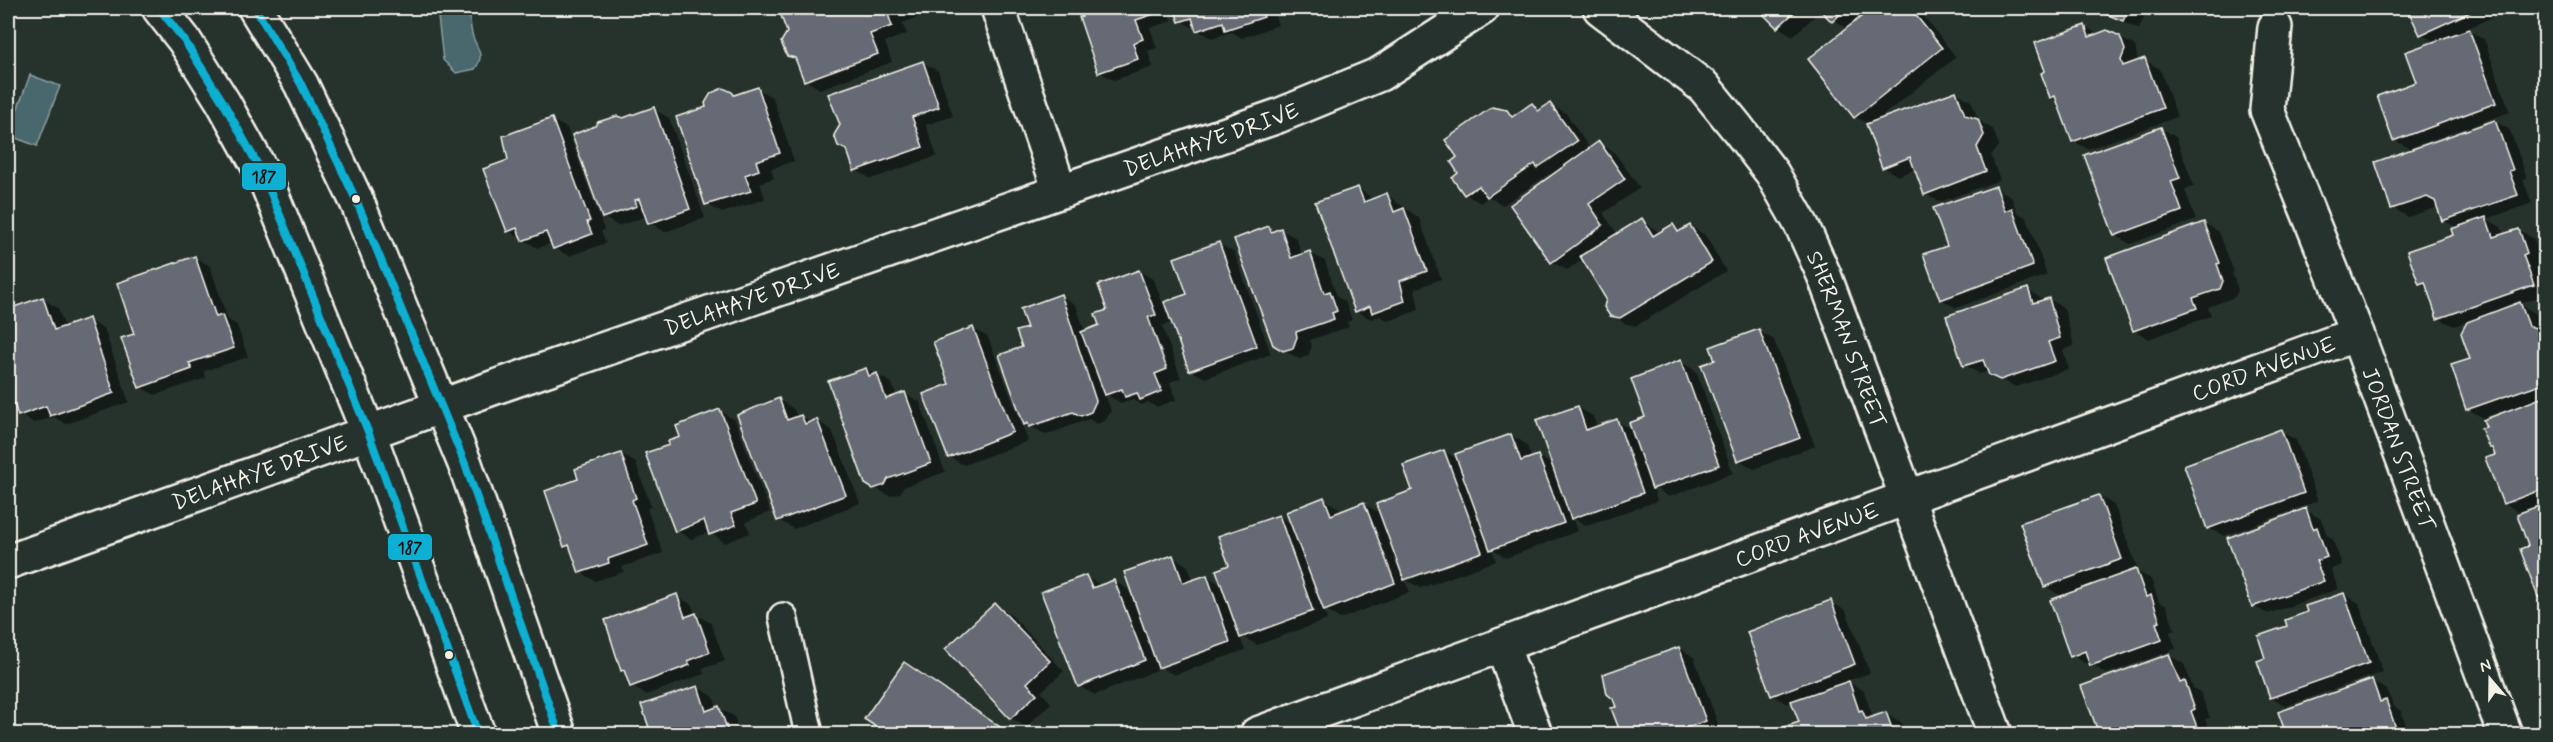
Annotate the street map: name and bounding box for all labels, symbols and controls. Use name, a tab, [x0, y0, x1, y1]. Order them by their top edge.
street label: DELAHAYE DRIVE	[1120, 97, 1304, 184]
line badge: 187	[241, 162, 287, 191]
text: 187	[252, 167, 276, 188]
unlabelled marker	[350, 193, 362, 205]
street label: SHERMAN STREET	[1799, 247, 1892, 432]
street label: DELAHAYE DRIVE	[661, 257, 844, 343]
street label: CORD AVENUE	[2189, 331, 2340, 409]
street label: JORDAN STREET	[2355, 364, 2441, 536]
street label: DELAHAYE DRIVE	[169, 429, 351, 518]
street label: CORD AVENUE	[1732, 497, 1883, 575]
line badge: 187	[387, 533, 433, 561]
text: 187	[398, 538, 422, 559]
unlabelled marker	[443, 649, 455, 661]
north arrow	[2460, 649, 2520, 709]
text: N	[2477, 655, 2494, 678]

